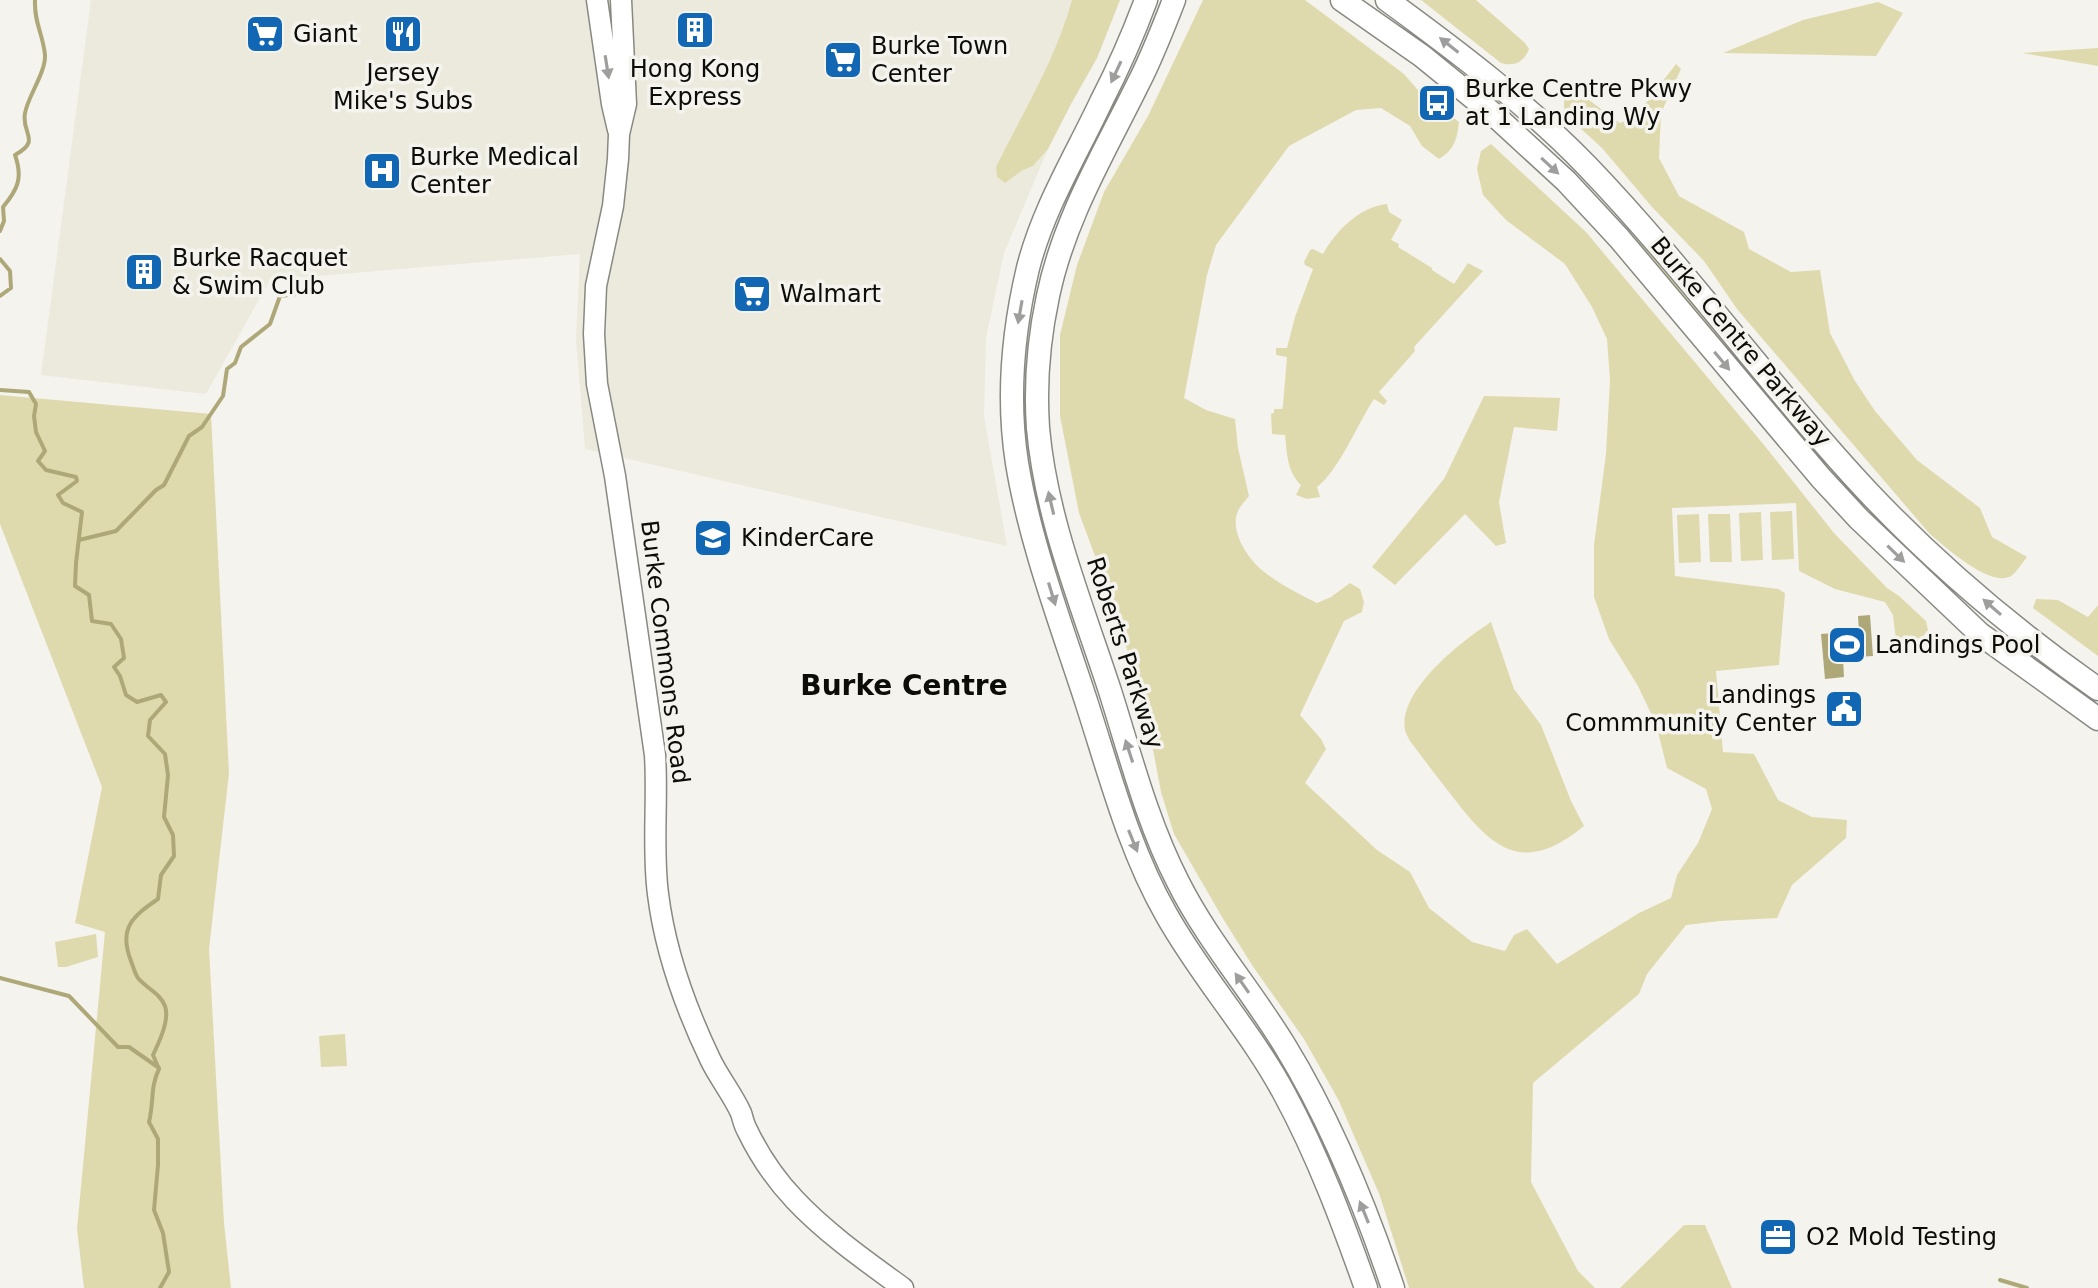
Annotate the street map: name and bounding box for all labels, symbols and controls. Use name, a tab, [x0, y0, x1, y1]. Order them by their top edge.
building icon: Hong Kong Express	[674, 9, 716, 51]
supermarket icon: Giant	[244, 13, 286, 55]
restaurant icon: Jersey Mike's Subs	[382, 13, 424, 55]
place label: Giant	[293, 20, 358, 48]
place label: Burke Town Center	[871, 32, 1008, 88]
one-way arrow	[1439, 38, 1459, 54]
supermarket icon: Burke Town Center	[822, 39, 864, 81]
one-way arrow	[601, 55, 614, 80]
place label: Hong Kong Express	[630, 55, 760, 111]
place label: Jersey Mike's Subs	[333, 59, 473, 115]
one-way arrow	[1109, 60, 1123, 83]
place label: Burke Centre Pkwy at 1 Landing Wy	[1465, 75, 1692, 131]
bus stop icon: Burke Centre Pkwy at 1 Landing Wy	[1416, 82, 1458, 124]
place label: Burke Medical Center	[410, 143, 579, 199]
hospital icon: Burke Medical Center	[361, 150, 403, 192]
one-way arrow	[1540, 157, 1559, 175]
street label: Burke Centre Parkway	[1645, 231, 1837, 453]
place label: Burke Racquet & Swim Club	[172, 244, 348, 300]
building icon: Burke Racquet & Swim Club	[123, 251, 165, 293]
supermarket icon: Walmart	[731, 273, 773, 315]
place label: Walmart	[780, 280, 881, 308]
one-way arrow	[1013, 300, 1026, 325]
one-way arrow	[1713, 350, 1730, 370]
one-way arrow	[1044, 490, 1057, 515]
school or university icon: KinderCare	[692, 517, 734, 559]
street label: Burke Commons Road	[635, 519, 695, 785]
place label: KinderCare	[741, 524, 874, 552]
one-way arrow	[1886, 545, 1905, 563]
street label: Roberts Parkway	[1081, 554, 1169, 752]
one-way arrow	[1046, 583, 1059, 607]
one-way arrow	[1982, 599, 2002, 616]
sports icon: Landings Pool	[1826, 624, 1868, 666]
place label: Landings Pool	[1875, 631, 2040, 659]
district label: Burke Centre	[800, 669, 1008, 702]
place label: Landings Commmunity Center	[1565, 681, 1816, 737]
public building icon: Landings Commmunity Center	[1823, 688, 1865, 730]
one-way arrow	[1122, 739, 1135, 763]
one-way arrow	[1127, 830, 1140, 854]
one-way arrow	[1235, 973, 1250, 994]
one-way arrow	[1358, 1200, 1371, 1224]
office icon: O2 Mold Testing	[1757, 1216, 1799, 1258]
place label: O2 Mold Testing	[1806, 1223, 1997, 1251]

